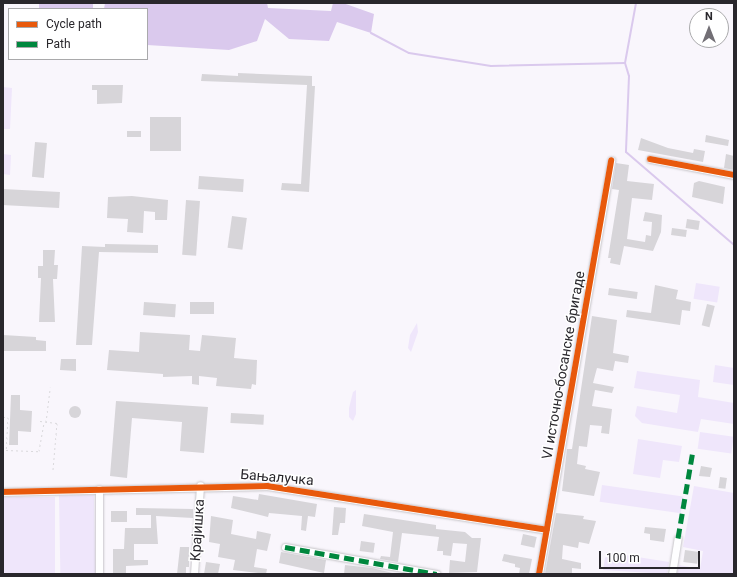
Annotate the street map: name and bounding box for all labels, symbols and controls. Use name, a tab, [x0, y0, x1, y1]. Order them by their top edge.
legend	[8, 8, 148, 60]
north arrow	[689, 8, 729, 48]
text: N	[705, 10, 713, 23]
text: Cycle path	[46, 17, 102, 31]
text: Path	[46, 37, 71, 51]
street label: VI источно-босанске бригаде	[538, 270, 588, 460]
street label: Бањалучка	[240, 465, 314, 489]
street label: Крајишка	[186, 498, 208, 562]
scale bar	[601, 543, 702, 569]
text: 100 m	[606, 551, 640, 565]

